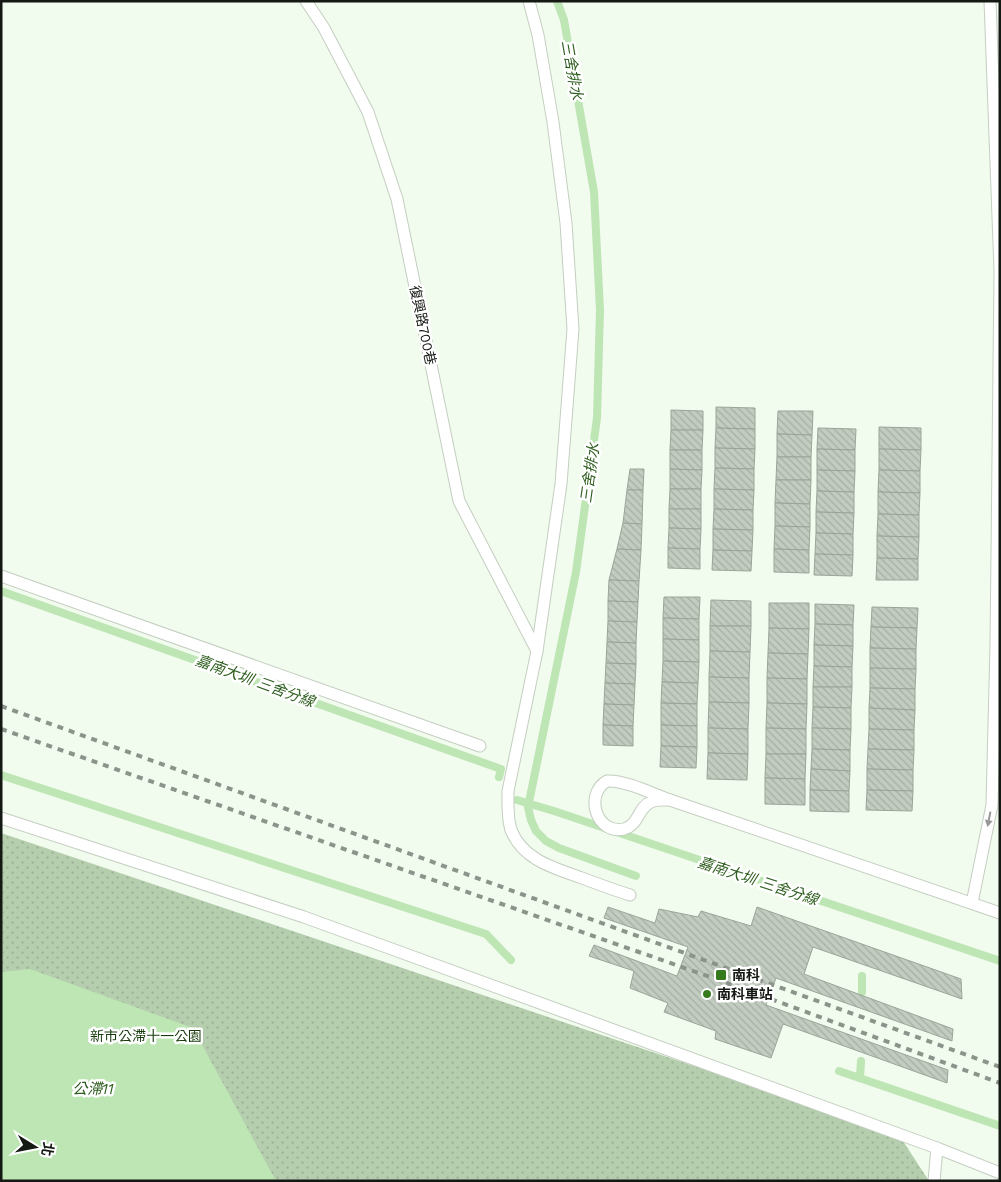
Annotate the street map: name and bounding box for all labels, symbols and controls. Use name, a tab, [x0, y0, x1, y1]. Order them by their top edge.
water label: 三舍排水	[558, 39, 586, 102]
street label: 復興路700巷	[407, 284, 439, 366]
water label: 三舍排水	[577, 441, 603, 504]
water label: 嘉南大圳 三舍分線	[193, 651, 319, 712]
one-way arrow	[985, 812, 993, 827]
water label: 嘉南大圳 三舍分線	[696, 853, 822, 909]
place label: 南科	[732, 967, 760, 983]
marker: 南科	[714, 968, 728, 982]
place label: 南科車站	[717, 986, 773, 1002]
marker: 南科車站	[701, 988, 713, 1000]
park label: 新市公滯十一公園	[90, 1028, 202, 1044]
water label: 公滯11	[72, 1080, 114, 1098]
north arrow	[10, 1122, 60, 1172]
text: 北	[39, 1141, 57, 1158]

